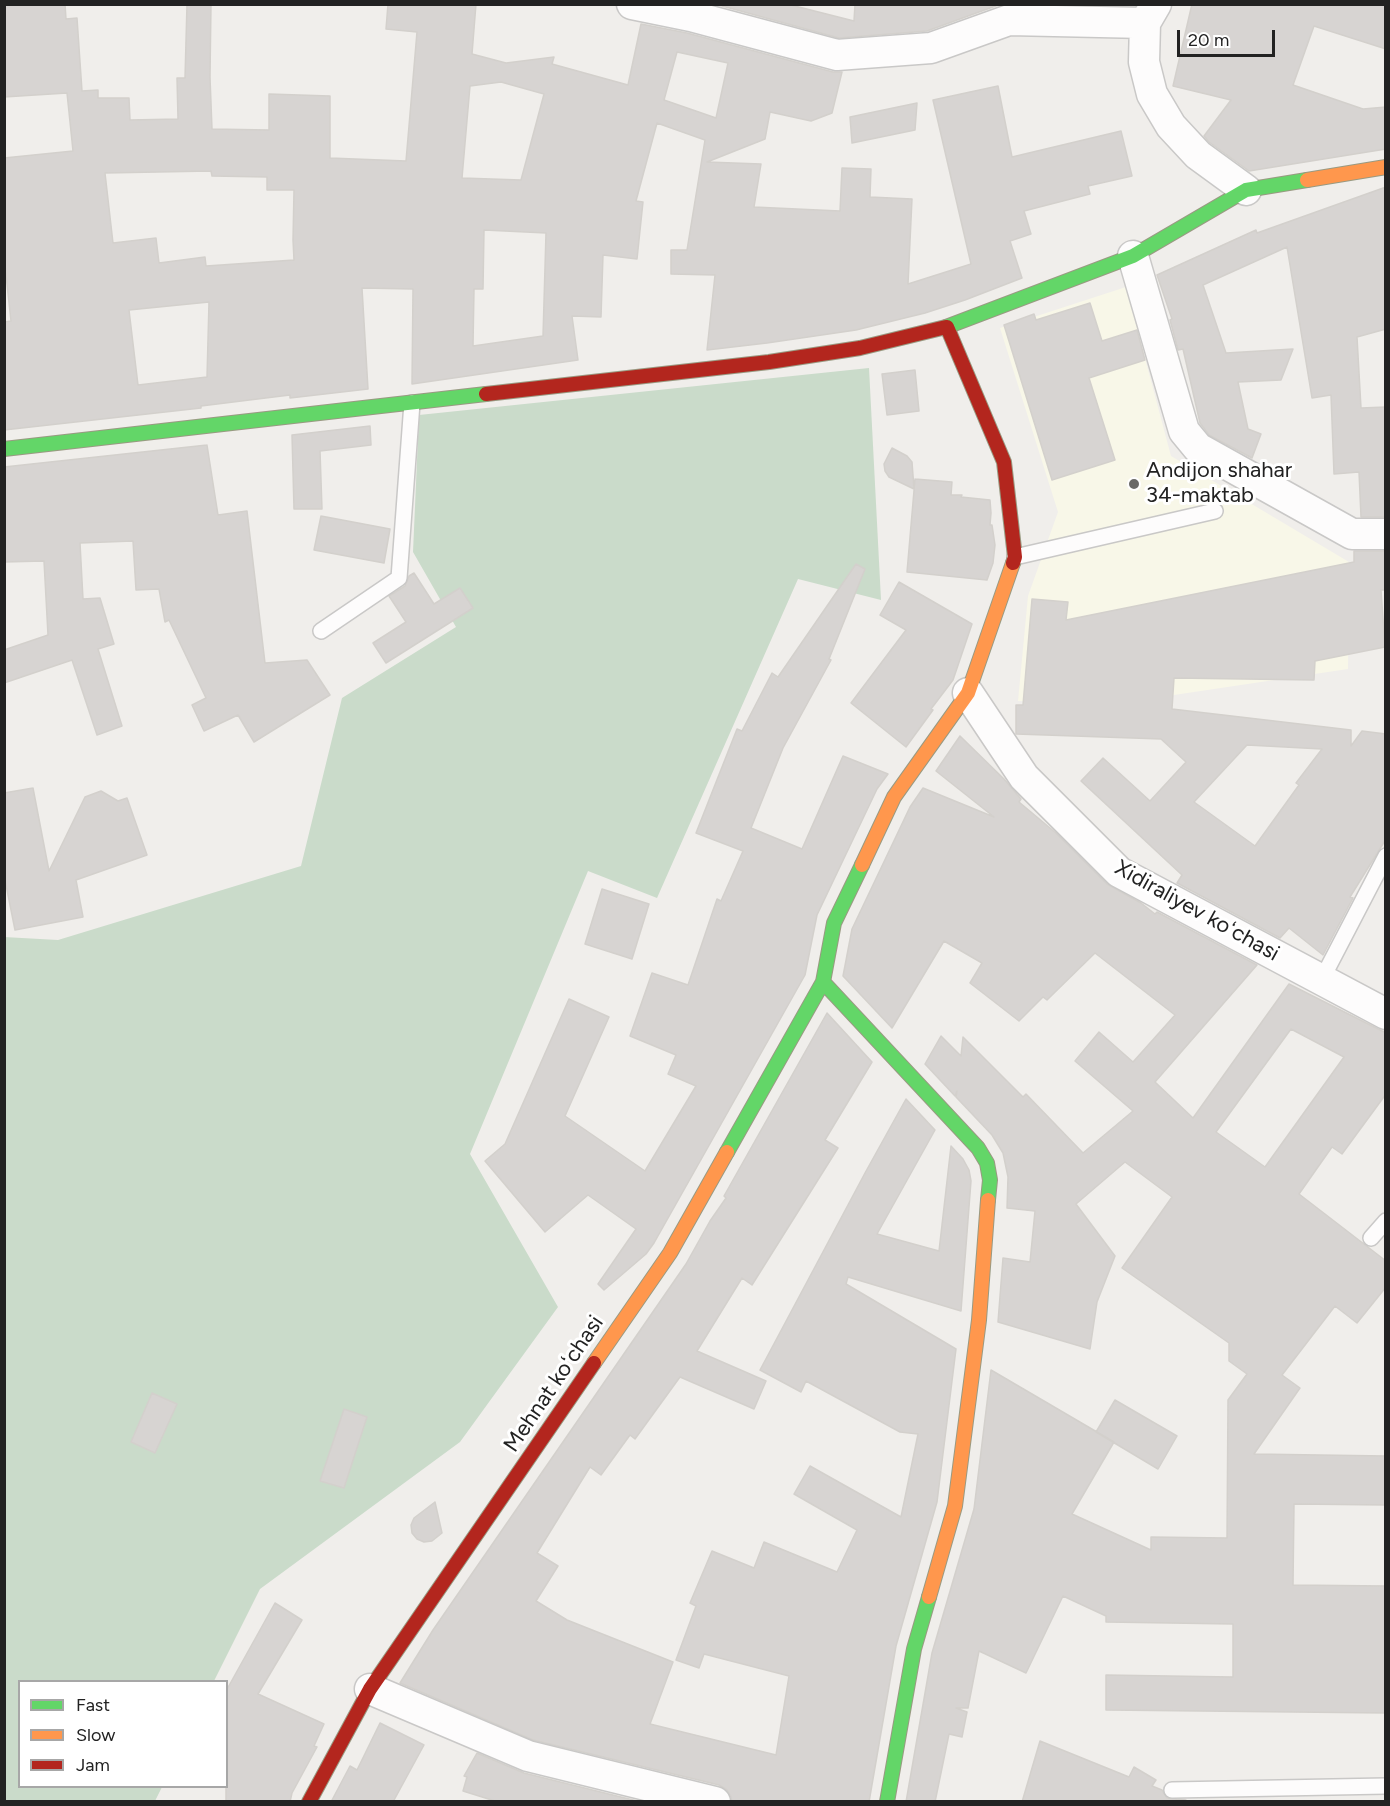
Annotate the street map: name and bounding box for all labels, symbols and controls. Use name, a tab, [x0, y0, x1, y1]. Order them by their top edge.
scale bar	[1180, 18, 1278, 56]
text: 20 m	[1188, 29, 1229, 51]
place label: Andijon shahar 34-maktab	[1146, 458, 1292, 510]
marker: Andijon shahar 34-maktab	[1127, 477, 1141, 491]
street label: Xidiraliyev koʻchasi	[1110, 855, 1284, 967]
street label: Mehnat koʻchasi	[499, 1311, 609, 1457]
legend	[18, 1680, 228, 1788]
text: Fast	[76, 1694, 110, 1716]
text: Slow	[76, 1724, 115, 1746]
text: Jam	[76, 1754, 110, 1776]

